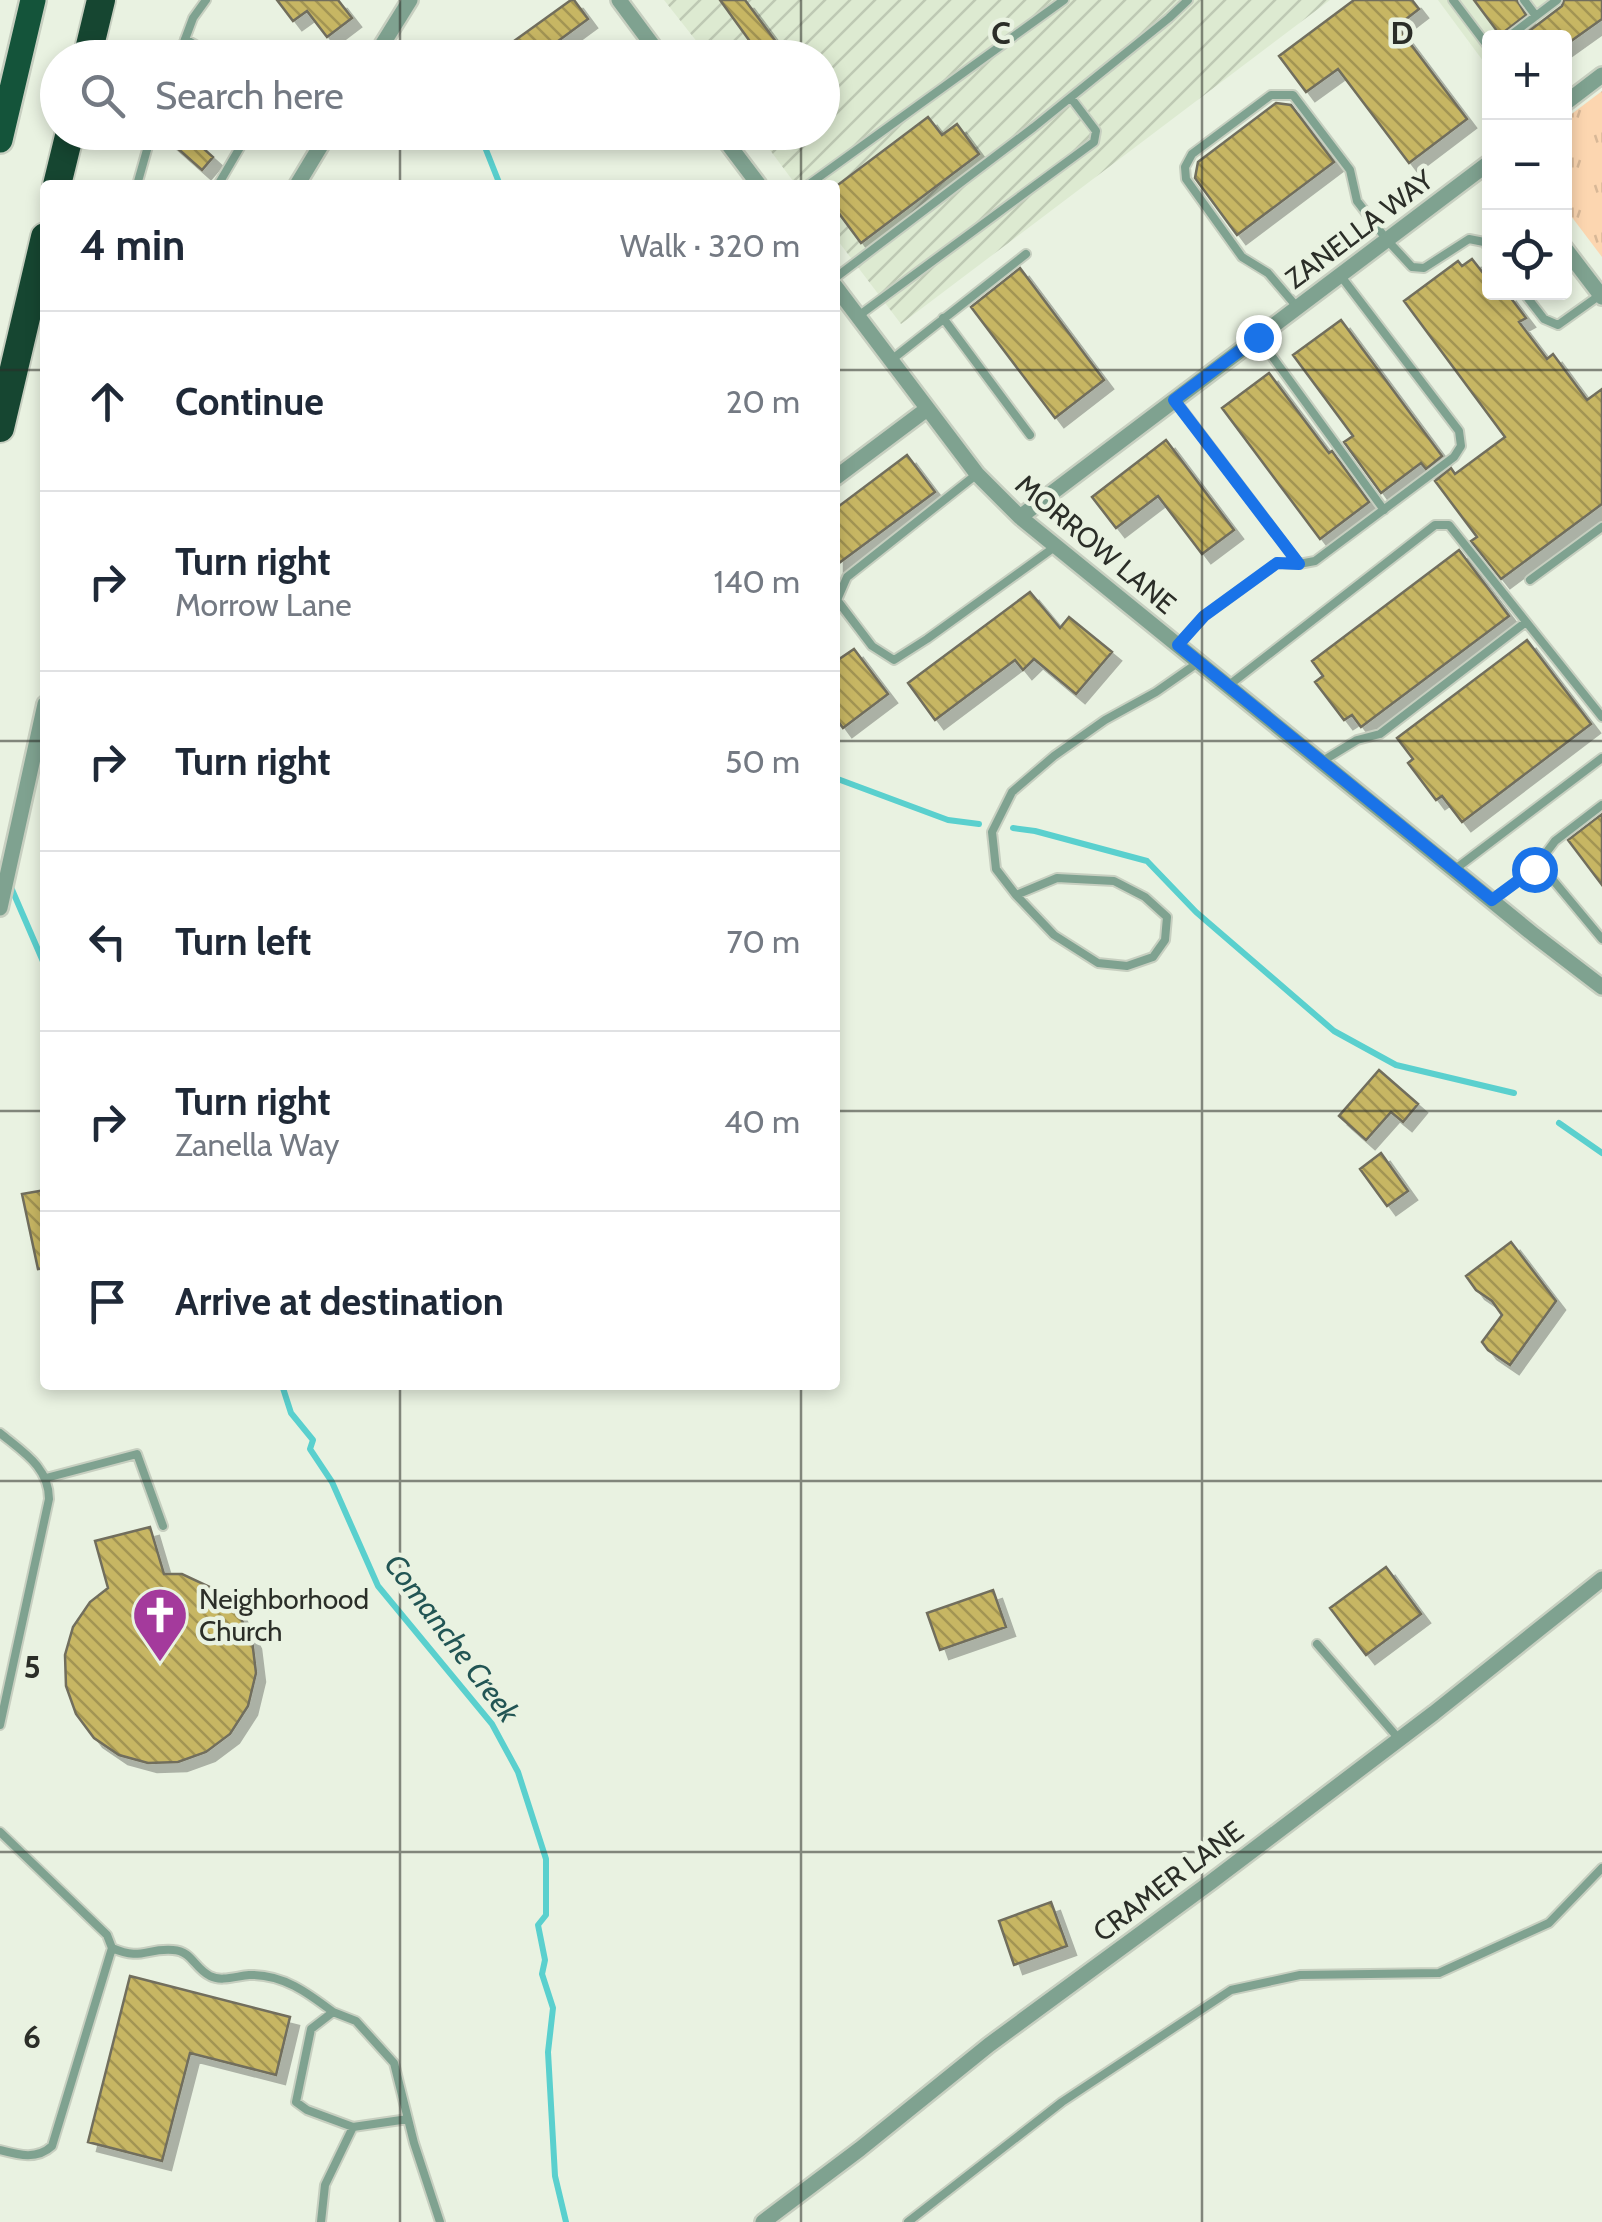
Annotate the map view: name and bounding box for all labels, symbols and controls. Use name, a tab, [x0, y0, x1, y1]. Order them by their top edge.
text: C	[991, 13, 1011, 52]
text: D	[1390, 13, 1414, 52]
map controls	[1482, 30, 1572, 300]
button: +	[1482, 30, 1572, 120]
search box	[40, 40, 840, 150]
icon: search	[75, 68, 130, 123]
text: Search here	[155, 72, 344, 119]
button: −	[1482, 120, 1572, 210]
street label: ZANELLA WAY	[1278, 162, 1440, 296]
button: locate	[1482, 210, 1572, 300]
text: 4 min	[80, 219, 185, 271]
text: Walk · 320 m	[620, 226, 800, 265]
route end	[1236, 315, 1282, 361]
icon: ahead	[80, 374, 135, 429]
text: Continue	[175, 378, 324, 425]
text: 20 m	[726, 382, 800, 421]
street label: MORROW LANE	[1009, 467, 1183, 621]
text: Turn right	[175, 538, 331, 585]
icon: right	[80, 554, 135, 609]
text: 140 m	[713, 562, 800, 601]
text: Morrow Lane	[175, 585, 352, 624]
icon: right	[80, 734, 135, 789]
text: Turn right	[175, 738, 331, 785]
text: 50 m	[725, 742, 800, 781]
route start	[1512, 847, 1558, 893]
icon: left	[80, 914, 135, 969]
text: Turn left	[175, 918, 311, 965]
text: 70 m	[727, 922, 800, 961]
text: Turn right	[175, 1078, 331, 1125]
icon: right	[80, 1094, 135, 1149]
text: 40 m	[724, 1102, 800, 1141]
text: Zanella Way	[175, 1125, 339, 1164]
icon: arrive	[80, 1274, 135, 1329]
text: Arrive at destination	[175, 1278, 504, 1325]
water label: Comanche Creek	[377, 1546, 528, 1730]
place label: Neighborhood Church	[199, 1582, 369, 1648]
church icon: Neighborhood Church	[130, 1585, 190, 1664]
text: 5	[23, 1647, 41, 1686]
street label: CRAMER LANE	[1086, 1814, 1250, 1948]
text: 6	[23, 2017, 41, 2056]

